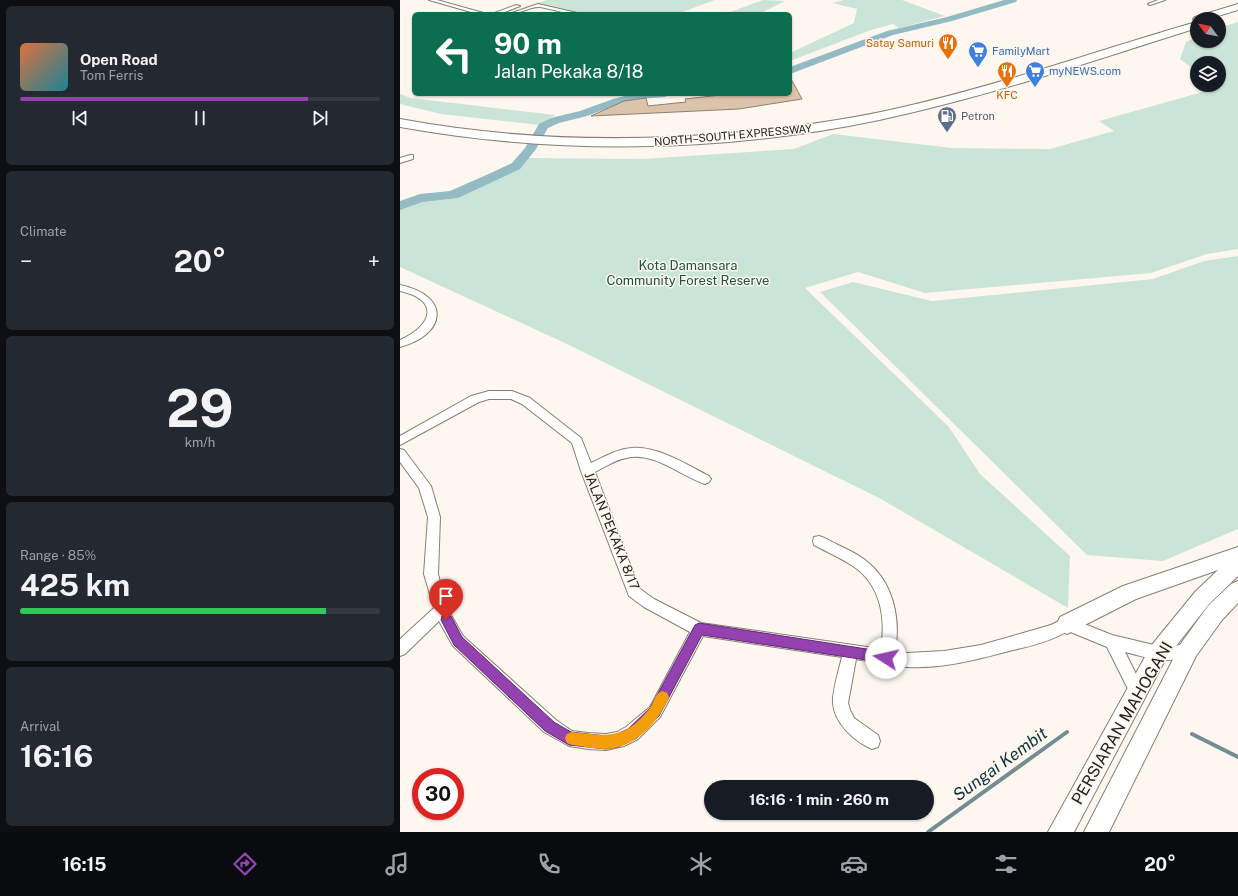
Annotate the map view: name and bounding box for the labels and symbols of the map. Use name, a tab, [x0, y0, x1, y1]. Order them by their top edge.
north arrow	[1190, 12, 1226, 48]
restaurant icon: Satay Samuri	[937, 32, 959, 60]
place label: Satay Samuri	[866, 37, 934, 49]
supermarket icon: FamilyMart	[967, 40, 989, 68]
place label: FamilyMart	[992, 45, 1050, 57]
restaurant icon: KFC	[996, 60, 1018, 88]
supermarket icon: myNEWS.com	[1024, 60, 1046, 88]
place label: myNEWS.com	[1049, 65, 1121, 77]
place label: KFC	[996, 89, 1018, 101]
fuel station icon: Petron	[936, 105, 958, 133]
place label: Petron	[961, 110, 995, 122]
street label: NORTH–SOUTH EXPRESSWAY	[654, 122, 813, 148]
park label: Kota Damansara Community Forest Reserve	[607, 258, 769, 288]
street label: JALAN PEKAKA 8/17	[581, 470, 643, 592]
pin	[429, 579, 463, 620]
position arrow	[865, 637, 907, 679]
street label: PERSIARAN MAHOGANI	[1068, 638, 1176, 808]
water label: Sungai Kembit	[949, 723, 1052, 805]
speed limit sign: 30	[412, 768, 464, 820]

